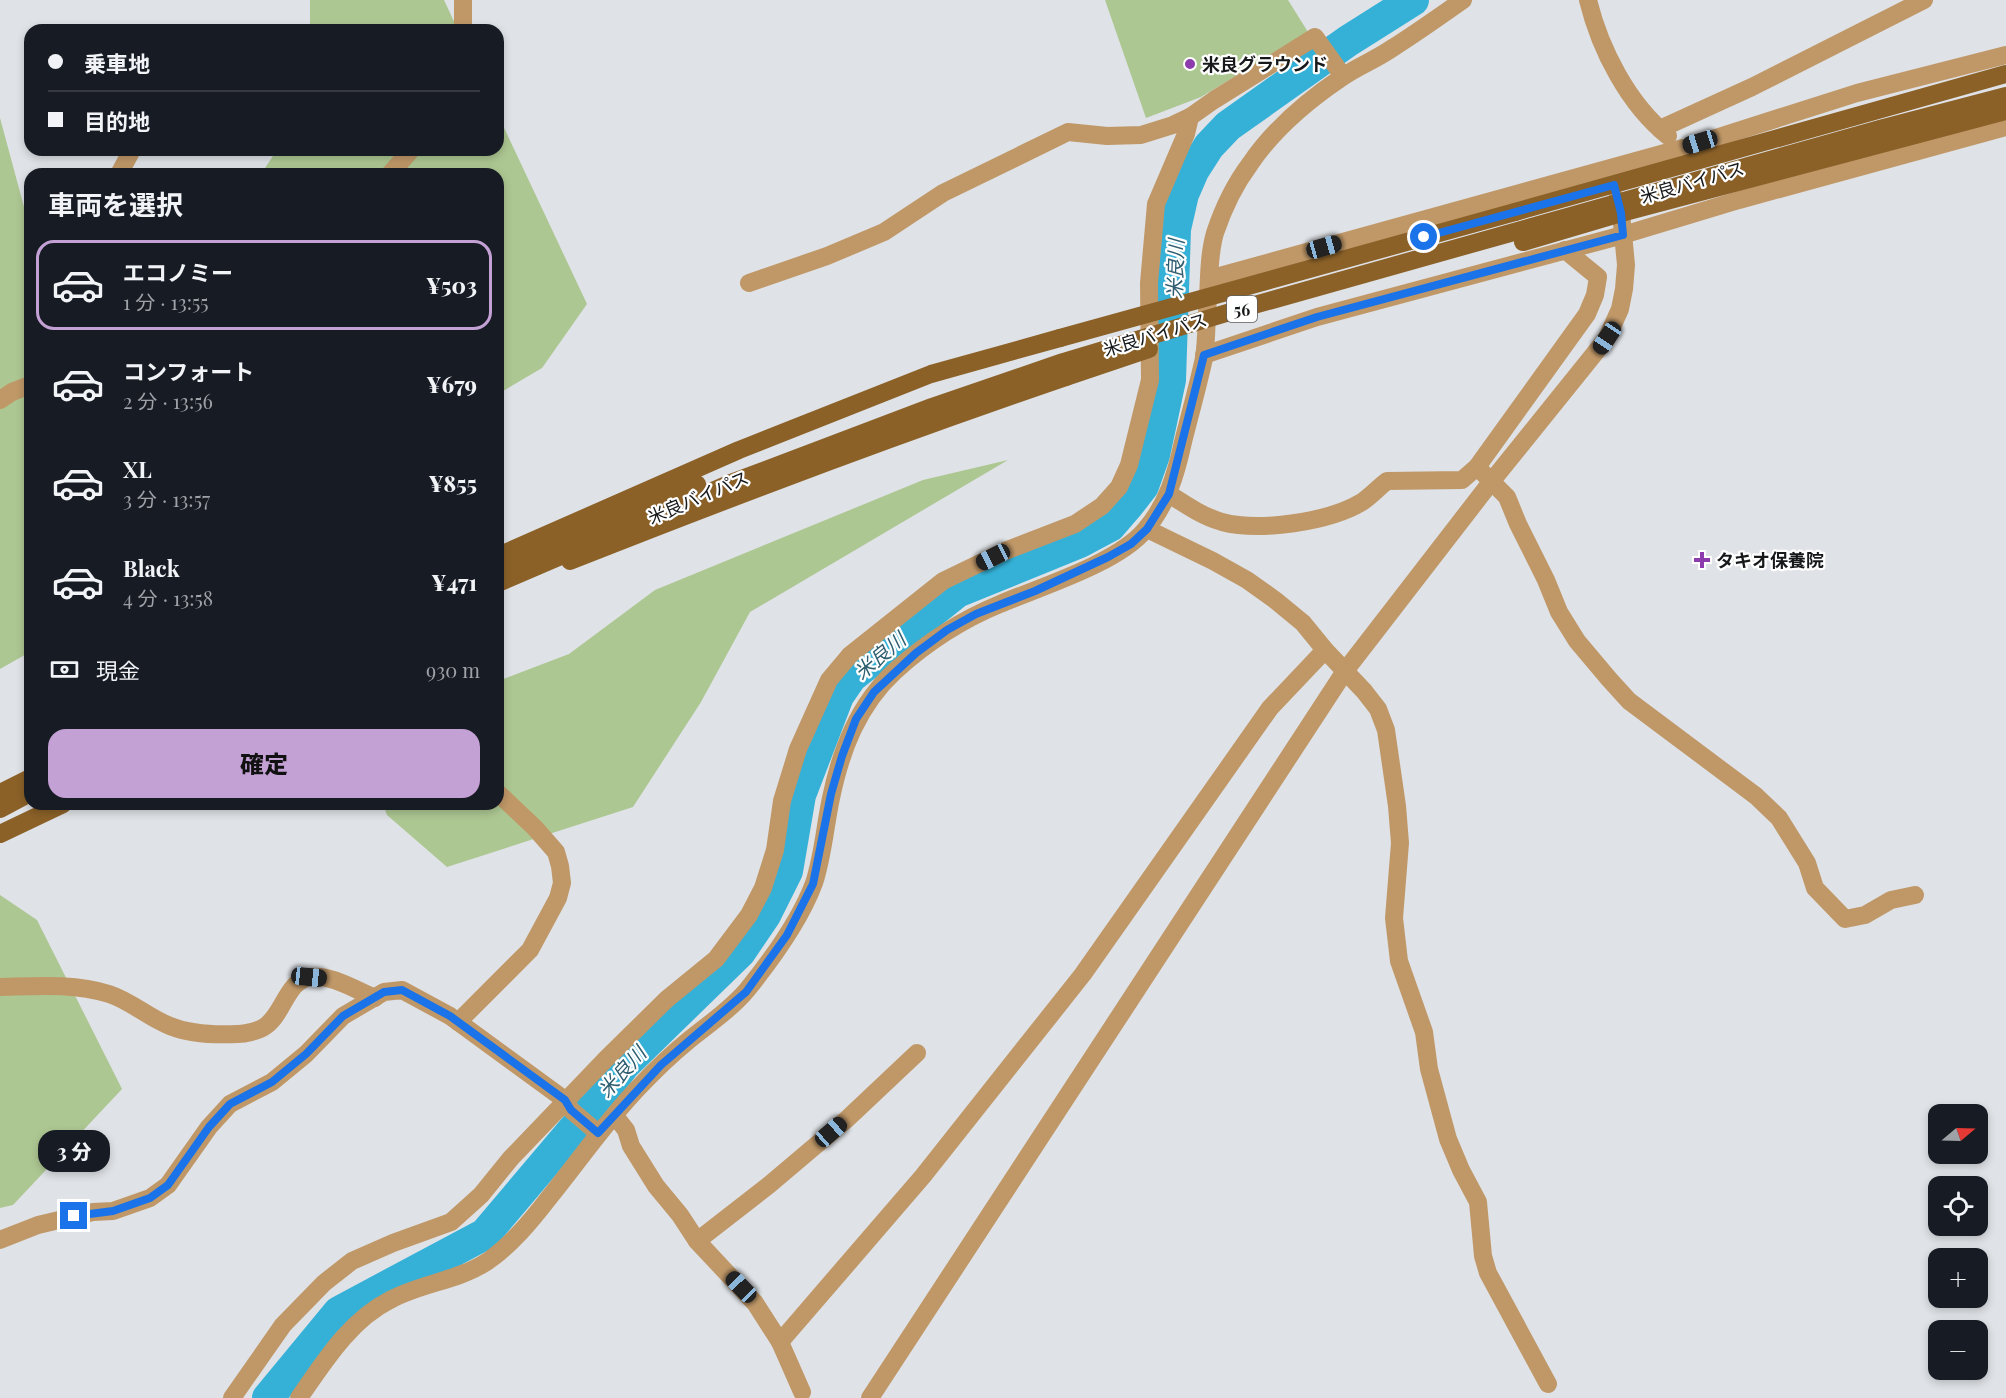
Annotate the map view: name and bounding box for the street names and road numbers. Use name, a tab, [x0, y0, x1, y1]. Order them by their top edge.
street label: 米良バイパス	[1637, 156, 1747, 208]
road number: 56	[1227, 296, 1257, 322]
street label: 米良バイパス	[1100, 307, 1210, 361]
street label: 米良バイパス	[644, 465, 752, 529]

